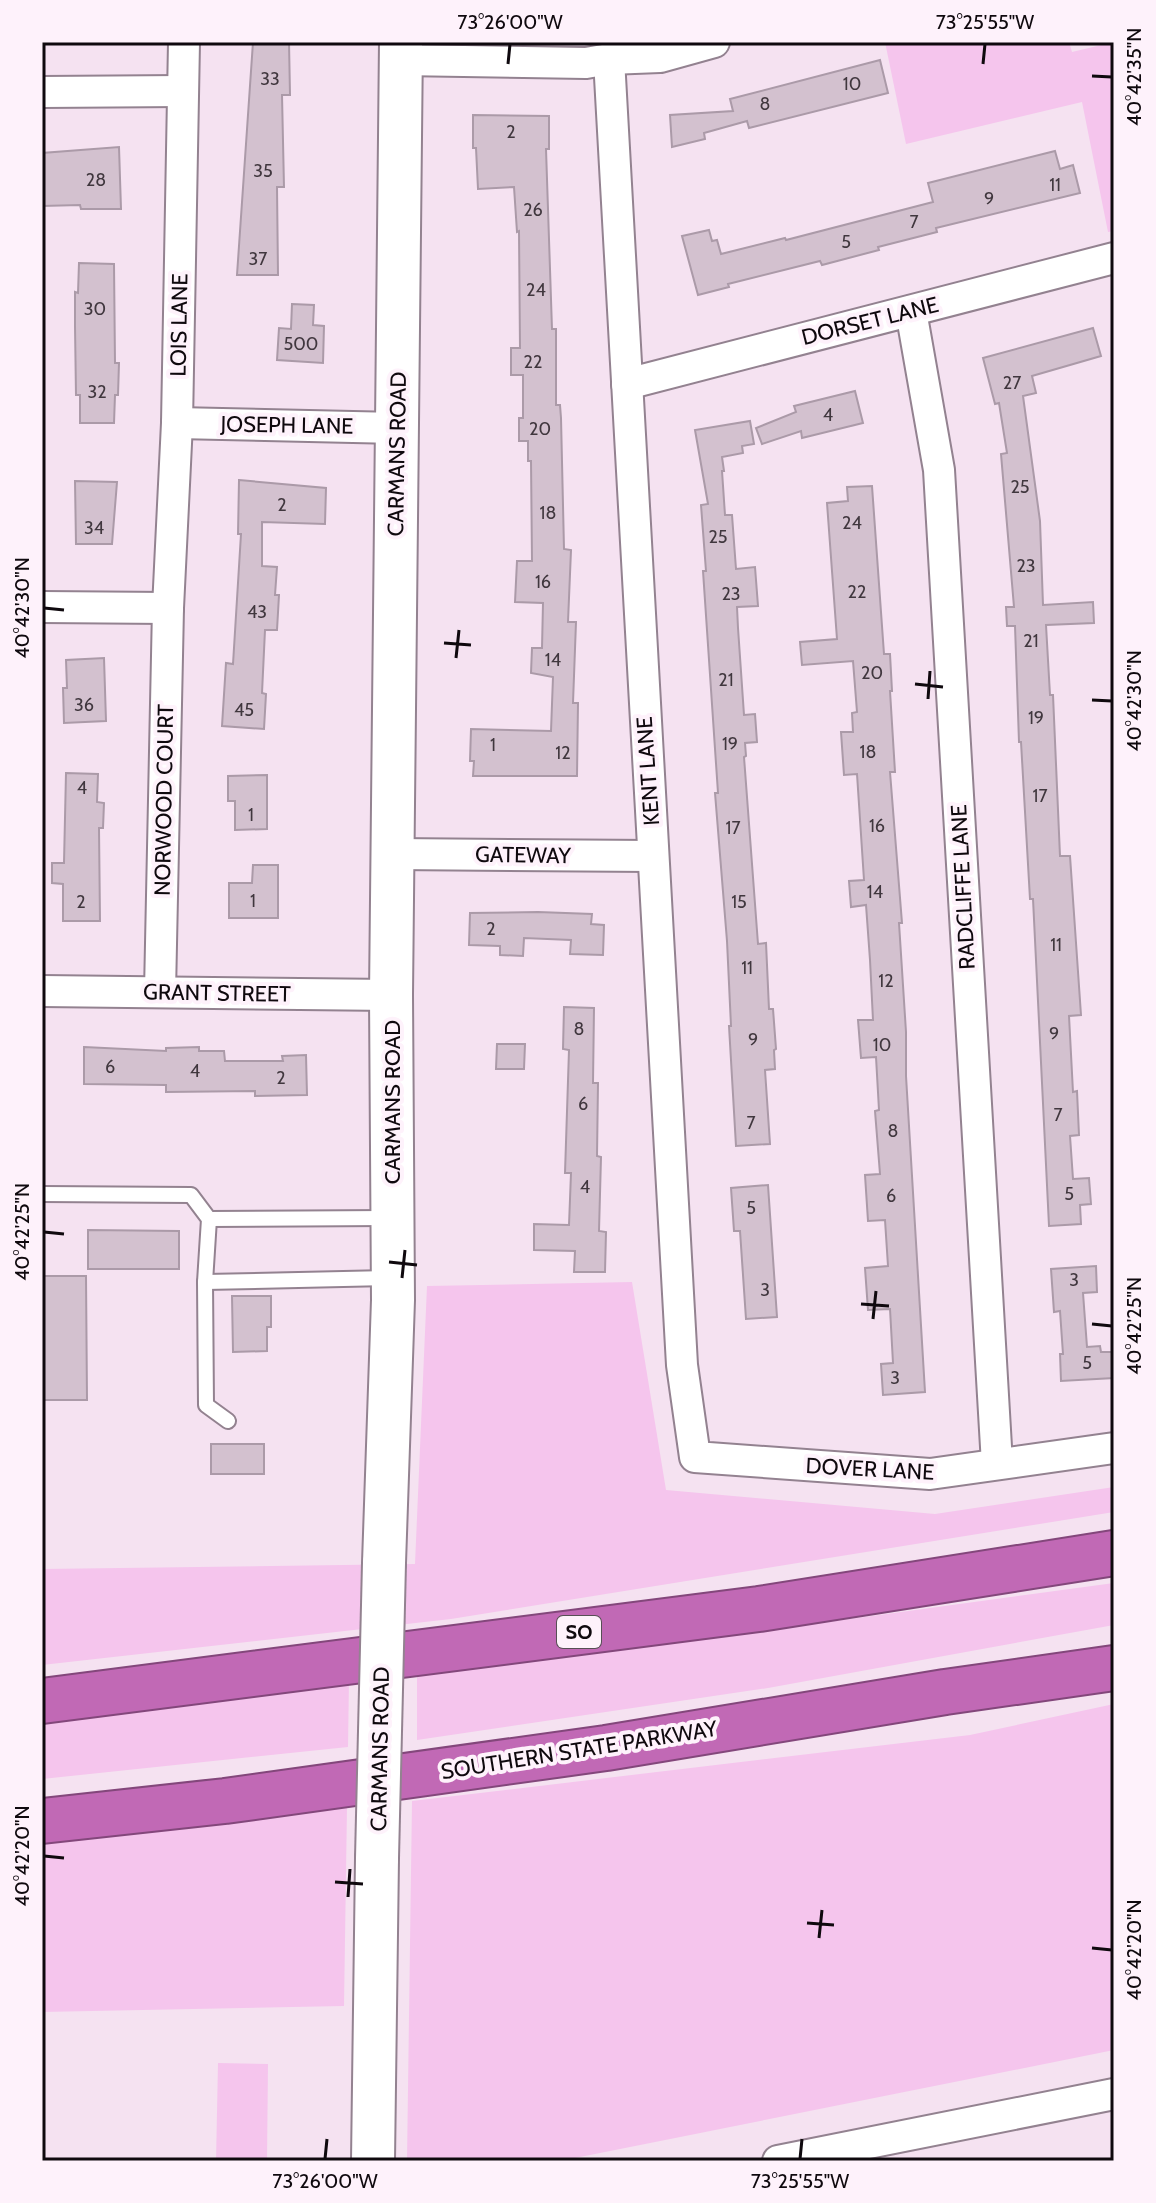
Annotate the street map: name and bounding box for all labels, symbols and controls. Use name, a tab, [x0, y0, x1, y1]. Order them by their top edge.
text: 73°26'00"W	[457, 10, 563, 34]
text: 73°25'55"W	[936, 10, 1034, 34]
text: 40°42'35"N	[1122, 28, 1146, 126]
house number: 33	[260, 68, 280, 90]
house number: 10	[843, 73, 861, 95]
house number: 8	[760, 93, 770, 115]
house number: 2	[506, 121, 516, 143]
house number: 35	[253, 160, 273, 182]
house number: 28	[86, 169, 106, 191]
house number: 11	[1049, 174, 1061, 196]
house number: 9	[984, 188, 994, 210]
house number: 26	[523, 199, 543, 221]
house number: 7	[909, 211, 919, 233]
house number: 5	[841, 231, 851, 253]
house number: 37	[249, 248, 267, 270]
street label: LOIS LANE	[165, 273, 193, 377]
house number: 24	[526, 279, 546, 301]
street label: DORSET LANE	[799, 291, 941, 351]
house number: 30	[84, 298, 106, 320]
house number: 500	[284, 333, 318, 355]
house number: 22	[524, 351, 542, 373]
street label: CARMANS ROAD	[382, 371, 412, 537]
house number: 27	[1003, 372, 1021, 394]
house number: 32	[87, 381, 107, 403]
house number: 4	[823, 404, 833, 426]
street label: JOSEPH LANE	[219, 410, 354, 440]
house number: 20	[529, 418, 551, 440]
house number: 25	[1010, 476, 1030, 498]
house number: 2	[277, 494, 287, 516]
house number: 18	[540, 502, 556, 524]
house number: 24	[842, 512, 862, 534]
house number: 34	[84, 517, 104, 539]
house number: 25	[708, 526, 728, 548]
house number: 23	[1016, 555, 1036, 577]
text: 40°42'30"N	[10, 557, 34, 659]
house number: 16	[535, 571, 551, 593]
house number: 22	[848, 581, 866, 603]
house number: 23	[721, 583, 741, 605]
house number: 43	[247, 601, 267, 623]
house number: 21	[1023, 630, 1039, 652]
house number: 14	[545, 649, 561, 671]
text: 40°42'30"N	[1122, 650, 1146, 752]
house number: 20	[861, 662, 883, 684]
house number: 21	[718, 669, 734, 691]
house number: 36	[74, 694, 94, 716]
house number: 45	[234, 699, 254, 721]
street label: NORWOOD COURT	[149, 704, 179, 896]
house number: 19	[1028, 707, 1044, 729]
street label: KENT LANE	[631, 716, 665, 826]
house number: 19	[722, 733, 738, 755]
house number: 1	[490, 734, 496, 756]
house number: 18	[860, 741, 876, 763]
house number: 12	[555, 742, 571, 764]
house number: 4	[77, 777, 87, 799]
house number: 17	[1033, 785, 1047, 807]
house number: 1	[248, 804, 254, 826]
street label: RADCLIFFE LANE	[945, 804, 981, 970]
house number: 16	[869, 815, 885, 837]
house number: 17	[726, 817, 740, 839]
street label: GATEWAY	[475, 841, 572, 869]
house number: 14	[867, 881, 883, 903]
house number: 1	[250, 890, 256, 912]
house number: 2	[76, 891, 86, 913]
house number: 15	[731, 891, 747, 913]
house number: 2	[486, 918, 496, 940]
house number: 11	[1050, 934, 1062, 956]
house number: 11	[741, 957, 753, 979]
house number: 12	[878, 970, 894, 992]
street label: GRANT STREET	[143, 978, 291, 1008]
house number: 8	[574, 1018, 584, 1040]
street label: CARMANS ROAD	[379, 1020, 406, 1184]
house number: 9	[1049, 1023, 1059, 1045]
house number: 9	[748, 1029, 758, 1051]
house number: 10	[873, 1034, 891, 1056]
house number: 6	[105, 1056, 115, 1078]
house number: 4	[190, 1060, 200, 1082]
house number: 2	[276, 1067, 286, 1089]
house number: 6	[578, 1093, 588, 1115]
house number: 7	[1053, 1104, 1063, 1126]
house number: 7	[746, 1112, 756, 1134]
house number: 8	[888, 1120, 898, 1142]
house number: 4	[580, 1176, 590, 1198]
text: 40°42'25"N	[10, 1183, 34, 1281]
house number: 5	[1064, 1183, 1074, 1205]
house number: 6	[886, 1185, 896, 1207]
house number: 5	[746, 1197, 756, 1219]
house number: 3	[1069, 1269, 1079, 1291]
text: 40°42'25"N	[1122, 1277, 1146, 1375]
house number: 3	[760, 1279, 770, 1301]
house number: 5	[1082, 1352, 1092, 1374]
house number: 3	[890, 1367, 900, 1389]
street label: DOVER LANE	[805, 1452, 935, 1486]
road number: SO	[557, 1616, 601, 1648]
street label: CARMANS ROAD	[365, 1666, 395, 1832]
street label: SOUTHERN STATE PARKWAY	[439, 1715, 719, 1785]
text: 40°42'20"N	[10, 1805, 34, 1907]
text: 40°42'20"N	[1122, 1899, 1146, 2001]
text: 73°26'00"W	[272, 2169, 378, 2193]
text: 73°25'55"W	[751, 2169, 849, 2193]

